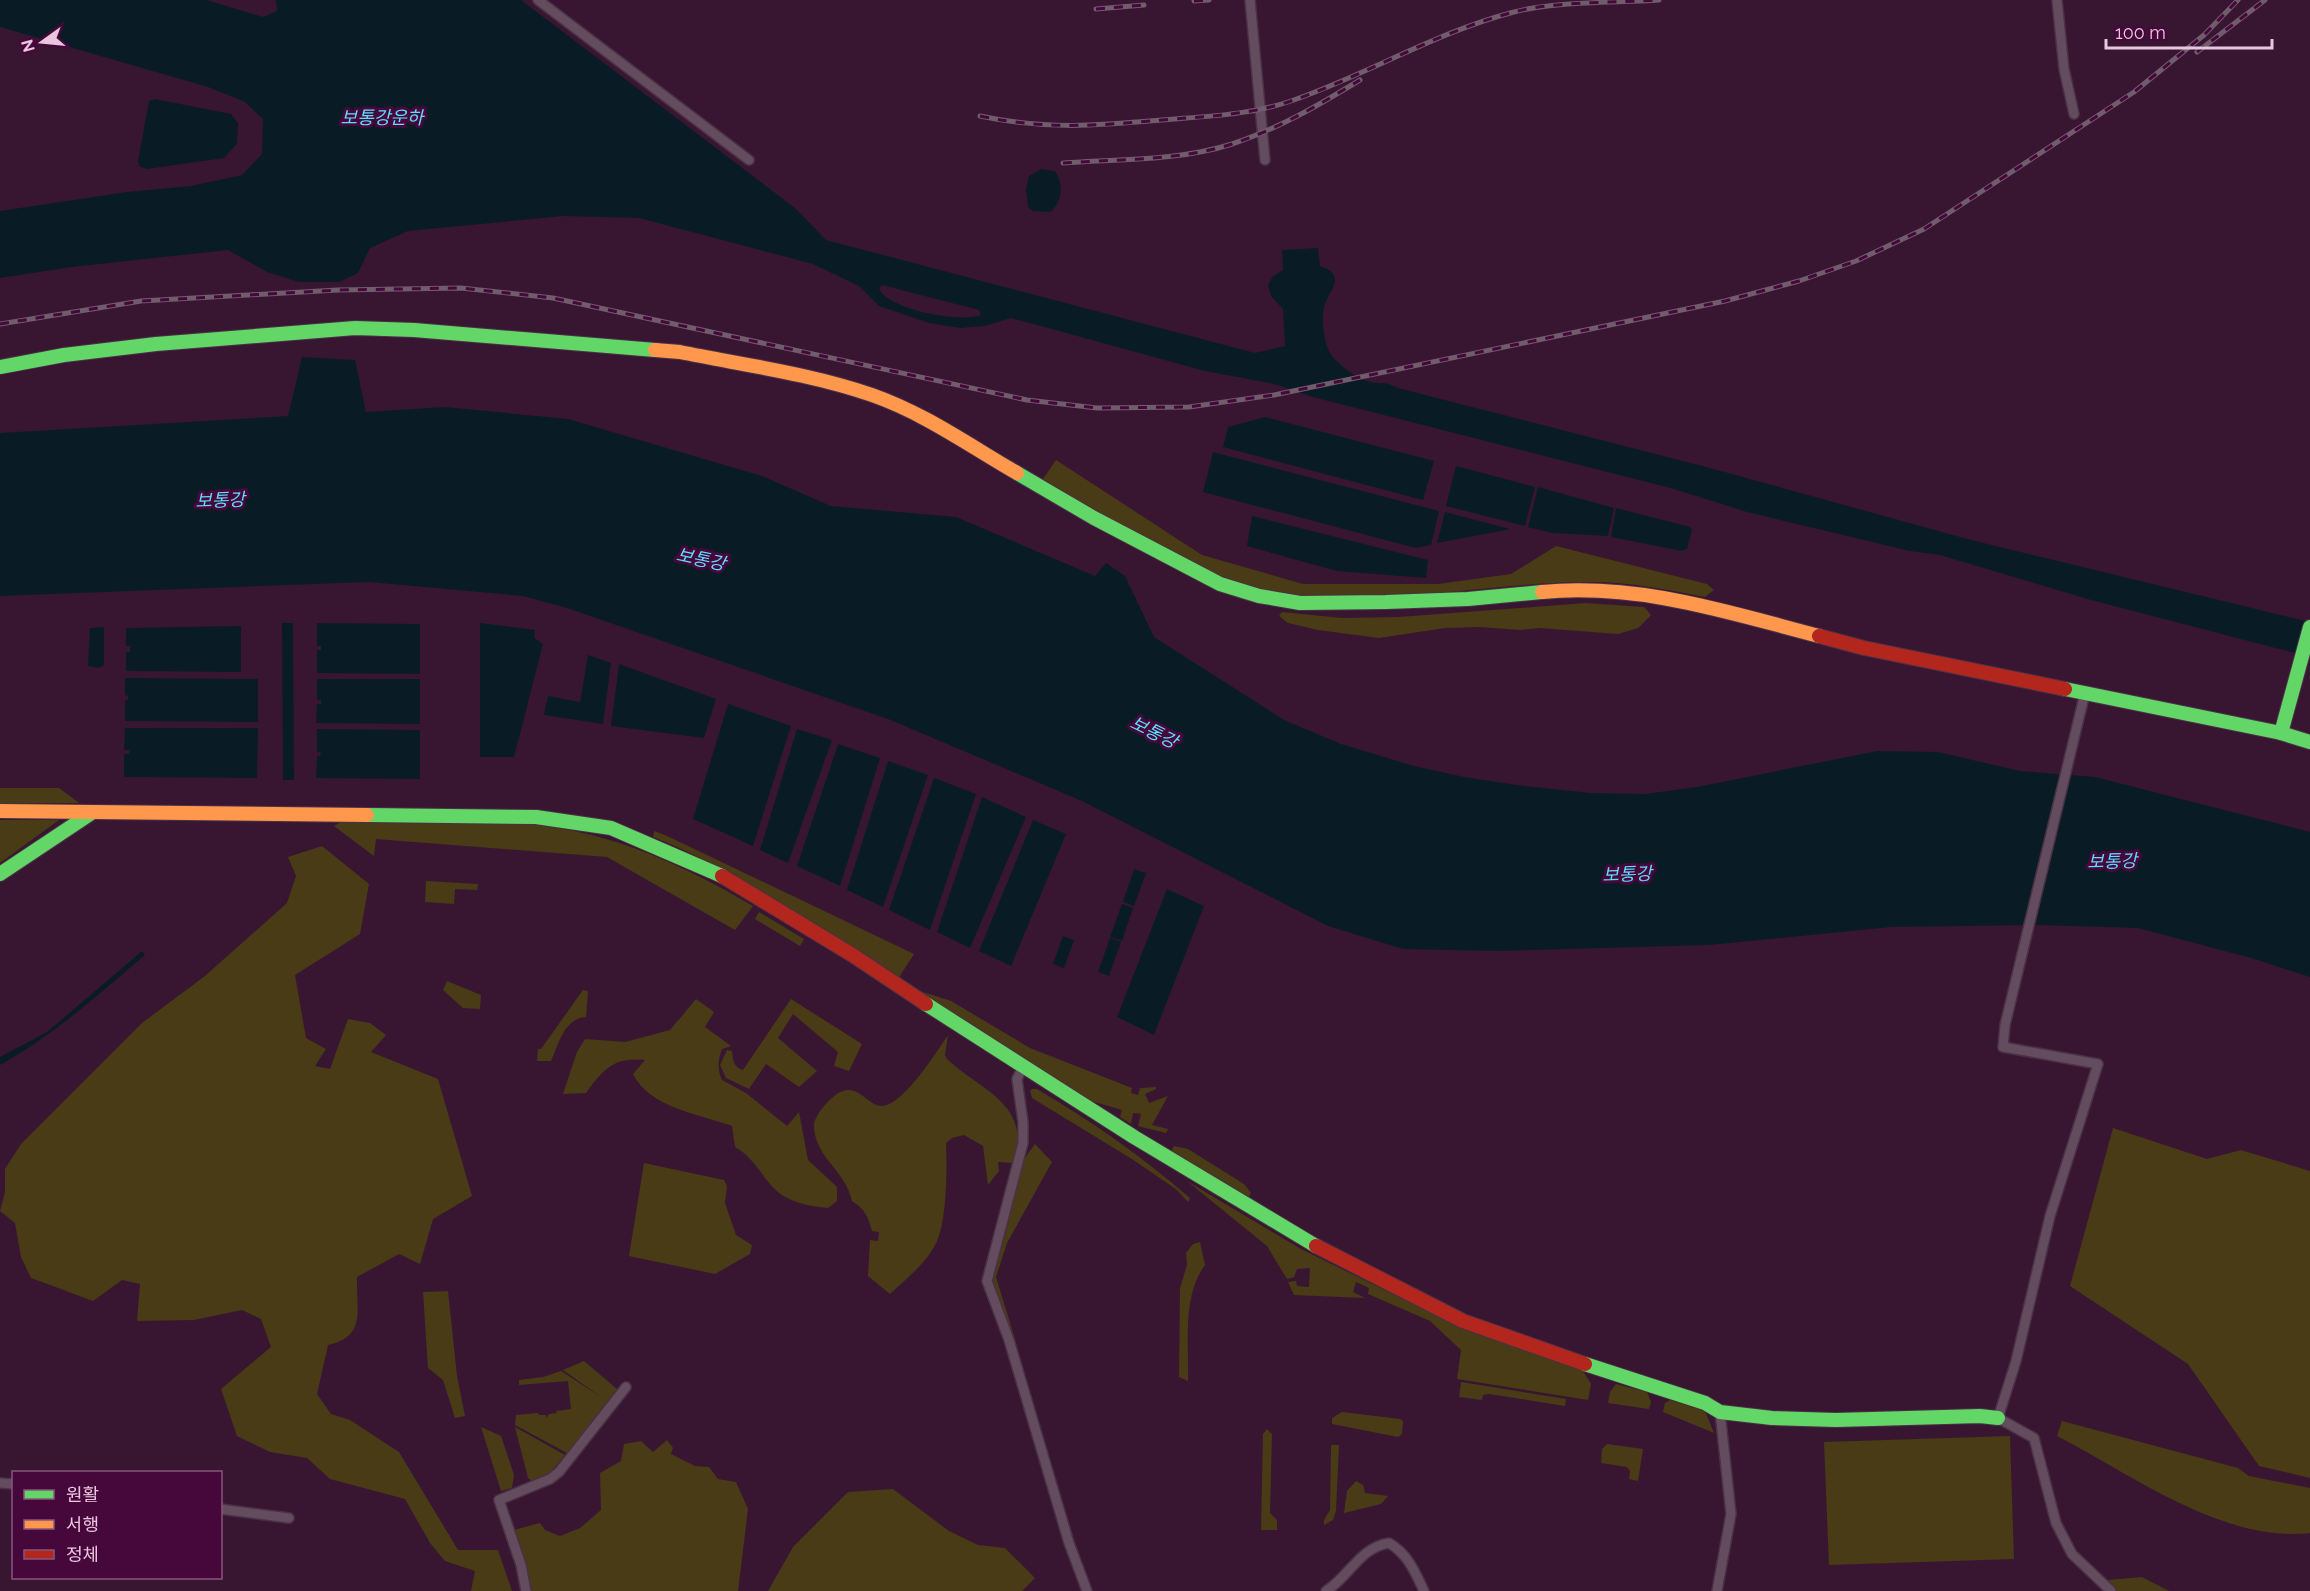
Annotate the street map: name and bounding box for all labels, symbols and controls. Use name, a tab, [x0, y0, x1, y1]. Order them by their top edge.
north arrow	[12, 12, 72, 72]
scale bar	[2106, 12, 2272, 50]
text: 100 m	[2115, 22, 2166, 43]
text: N	[17, 37, 39, 54]
water label: 보통강운하	[341, 107, 426, 128]
water label: 보통강	[195, 489, 248, 511]
water label: 보통강	[675, 544, 730, 575]
water label: 보통강	[1127, 712, 1183, 753]
water label: 보통강	[2087, 850, 2139, 872]
water label: 보통강	[1602, 863, 1655, 885]
legend	[12, 1471, 222, 1579]
text: 원활	[66, 1484, 99, 1505]
text: 서행	[66, 1514, 99, 1535]
text: 정체	[66, 1544, 99, 1565]

